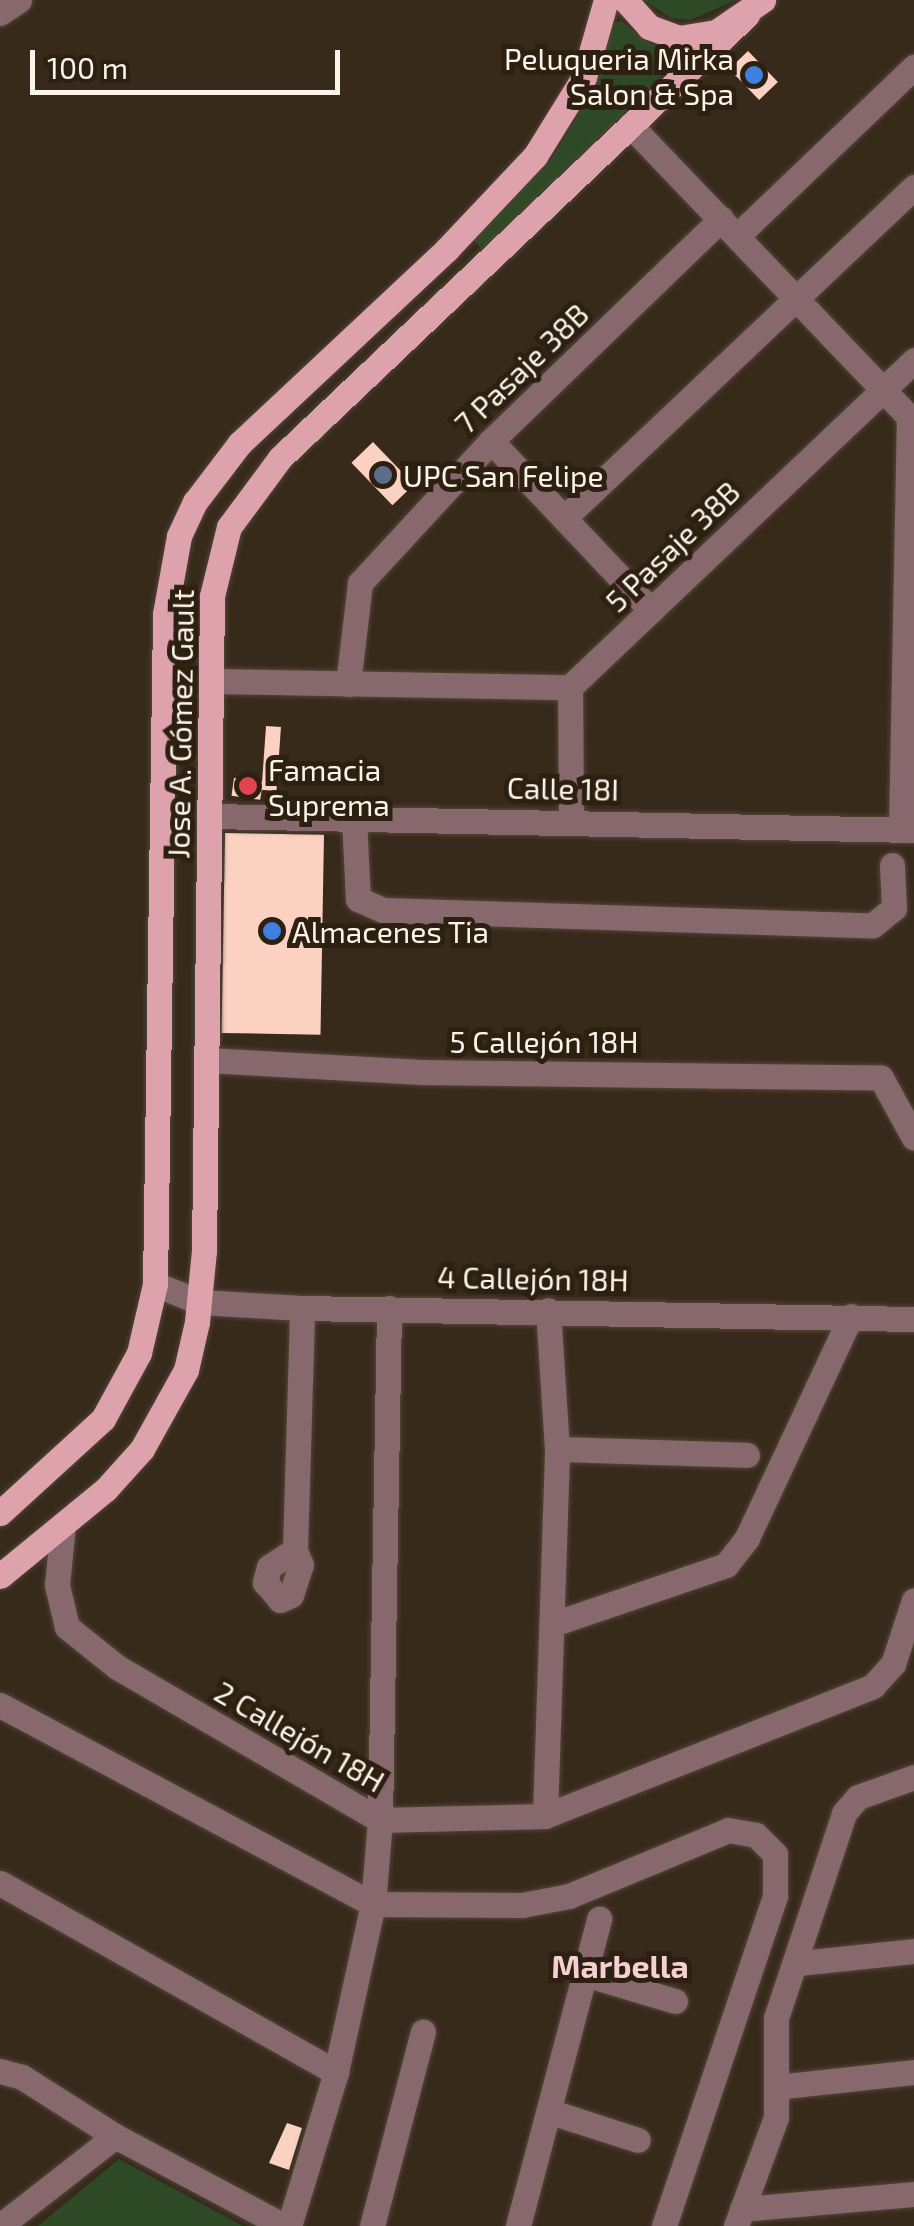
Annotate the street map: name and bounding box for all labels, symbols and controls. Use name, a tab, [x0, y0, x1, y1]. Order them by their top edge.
scale bar	[35, 30, 345, 92]
place label: Peluqueria Mirka Salon & Spa	[504, 40, 734, 110]
text: 100 m	[47, 49, 128, 85]
marker: Peluqueria Mirka Salon & Spa	[743, 64, 765, 86]
street label: 7 Pasaje 38B	[447, 295, 595, 441]
place label: UPC San Felipe	[403, 457, 604, 493]
marker: UPC San Felipe	[372, 464, 394, 486]
street label: 5 Pasaje 38B	[598, 473, 746, 619]
street label: Jose A. Gómez Gault	[160, 589, 200, 859]
place label: Famacia Suprema	[268, 751, 390, 822]
street label: Calle 18I	[507, 769, 619, 807]
marker: Famacia Suprema	[237, 775, 259, 797]
place label: Almacenes Tia	[292, 913, 490, 949]
marker: Almacenes Tia	[261, 920, 283, 942]
street label: 5 Callejón 18H	[449, 1023, 639, 1059]
street label: 4 Callejón 18H	[437, 1258, 629, 1298]
street label: 2 Callejón 18H	[209, 1673, 391, 1799]
district label: Marbella	[551, 1946, 689, 1984]

